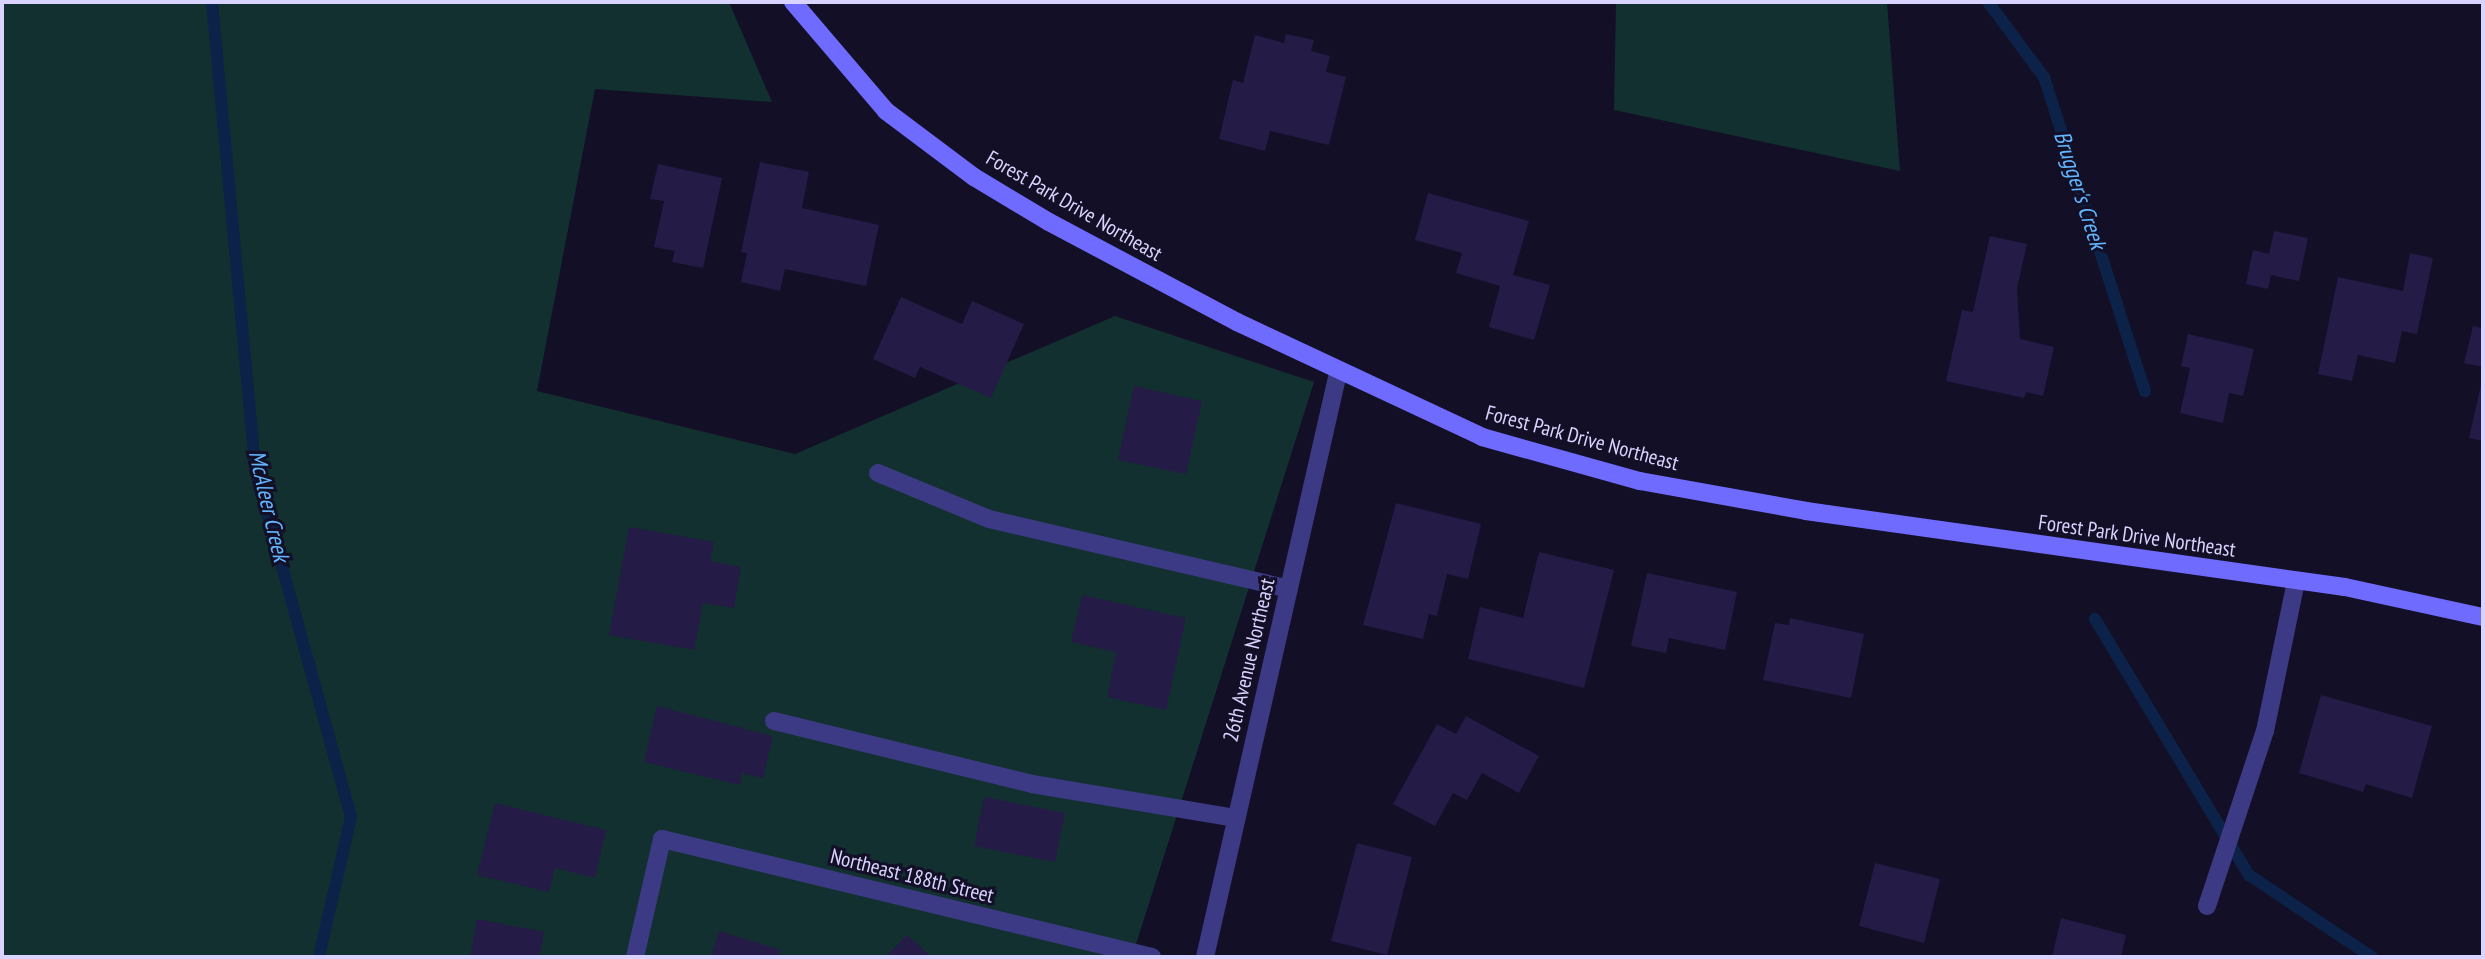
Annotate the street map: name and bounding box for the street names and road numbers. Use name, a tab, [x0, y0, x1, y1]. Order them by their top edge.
street label: Forest Park Drive Northeast	[981, 145, 1167, 267]
street label: Forest Park Drive Northeast	[1482, 400, 1682, 476]
street label: Forest Park Drive Northeast	[2037, 510, 2237, 562]
street label: 26th Avenue Northeast	[1218, 576, 1280, 744]
street label: Northeast 188th Street	[828, 844, 996, 908]

